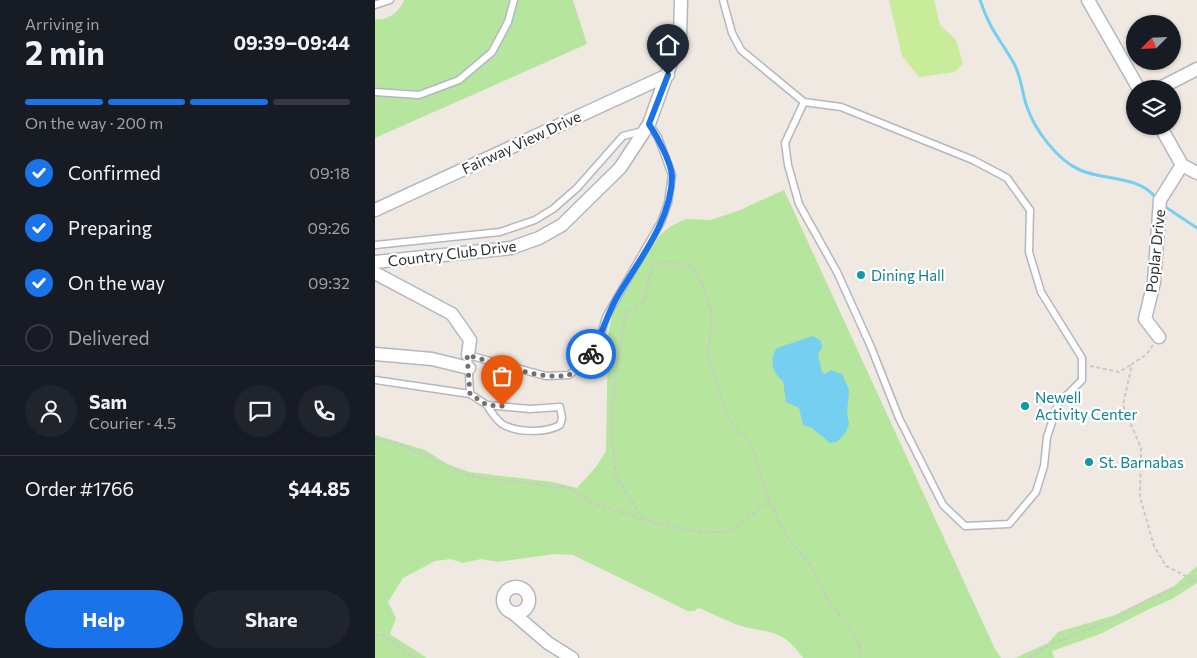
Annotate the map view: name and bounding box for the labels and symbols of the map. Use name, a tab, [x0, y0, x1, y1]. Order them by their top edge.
north arrow	[1126, 15, 1181, 70]
pin	[647, 24, 689, 75]
street label: Fairway View Drive	[459, 107, 583, 177]
street label: Poplar Drive	[1142, 208, 1168, 294]
street label: Country Club Drive	[387, 236, 517, 270]
place label: Dining Hall	[871, 266, 945, 284]
marker: Dining Hall	[855, 269, 867, 281]
courier	[566, 329, 616, 379]
pin	[481, 355, 523, 406]
place label: Newell Activity Center	[1035, 388, 1138, 423]
marker: Newell Activity Center	[1019, 400, 1031, 412]
place label: St. Barnabas	[1099, 453, 1184, 471]
marker: St. Barnabas	[1083, 456, 1095, 468]

